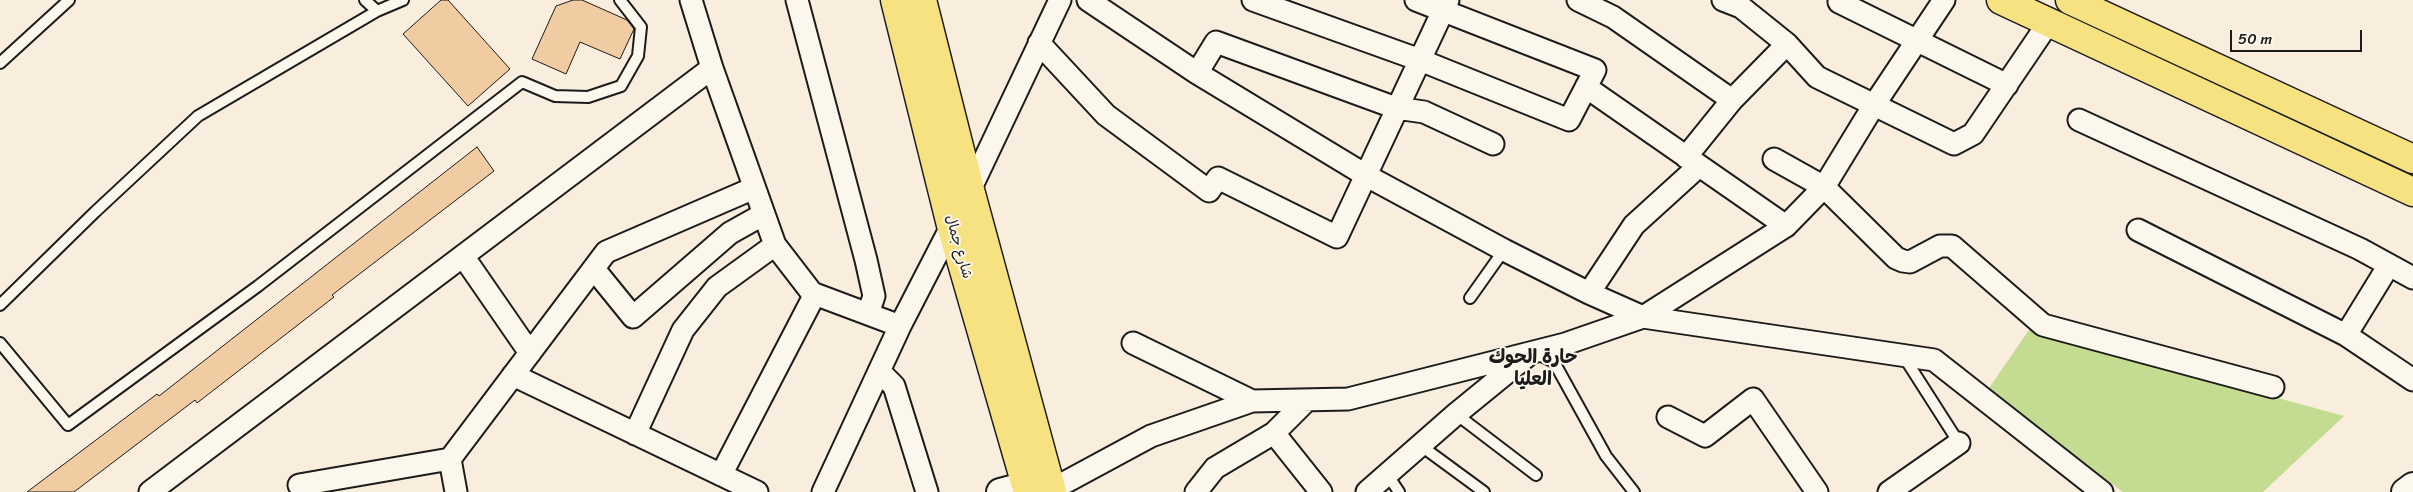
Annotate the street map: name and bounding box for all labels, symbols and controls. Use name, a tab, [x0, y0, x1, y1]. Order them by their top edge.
scale bar	[2233, 20, 2366, 52]
text: 50 m	[2238, 26, 2272, 52]
street label: شارع جمال	[941, 213, 975, 281]
district label: حارة الحوك العليا	[1489, 347, 1577, 391]

